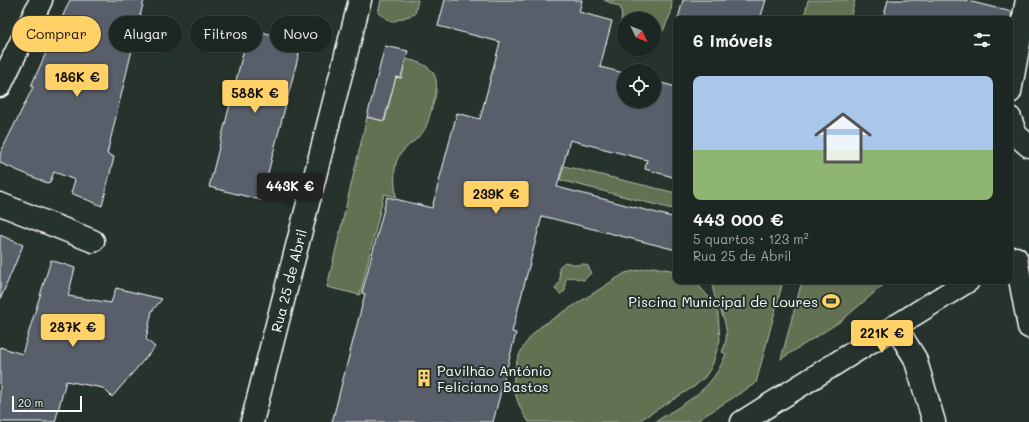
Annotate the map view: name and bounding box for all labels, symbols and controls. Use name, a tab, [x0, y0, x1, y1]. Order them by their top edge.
north arrow	[617, 12, 661, 56]
map controls	[617, 12, 661, 108]
chip: Comprar	[12, 16, 101, 52]
chip: Alugar	[109, 16, 182, 52]
chip: Filtros	[190, 16, 262, 52]
chip: Novo	[270, 16, 332, 52]
text: 6 imóveis	[693, 29, 773, 51]
icon: filters	[971, 29, 993, 51]
pin: 186K €	[44, 64, 110, 98]
button: locate	[617, 64, 661, 108]
text: 186K €	[54, 68, 100, 85]
pin: 588K €	[222, 80, 288, 114]
text: 588K €	[231, 84, 279, 101]
icon: home	[807, 102, 879, 174]
pin: 443K €	[257, 173, 323, 207]
text: 443K €	[266, 177, 314, 194]
pin: 239K €	[463, 181, 529, 215]
text: 239K €	[473, 185, 519, 202]
text: 443 000 €	[693, 208, 784, 230]
street label: Rua 25 de Abril	[266, 227, 311, 334]
text: 5 quartos · 123 m²	[693, 230, 809, 247]
text: Rua 25 de Abril	[693, 247, 791, 264]
sports icon: Piscina Municipal de Loures	[821, 291, 841, 311]
place label: Piscina Municipal de Loures	[628, 292, 818, 311]
pin: 287K €	[40, 314, 106, 348]
text: 287K €	[50, 318, 96, 335]
pin: 221K €	[849, 320, 915, 354]
text: 221K €	[860, 324, 904, 341]
place label: Pavilhão António Feliciano Bastos	[437, 361, 551, 396]
building icon: Pavilhão António Feliciano Bastos	[414, 368, 434, 388]
scale bar	[12, 394, 82, 413]
text: 20 m	[18, 395, 43, 410]

